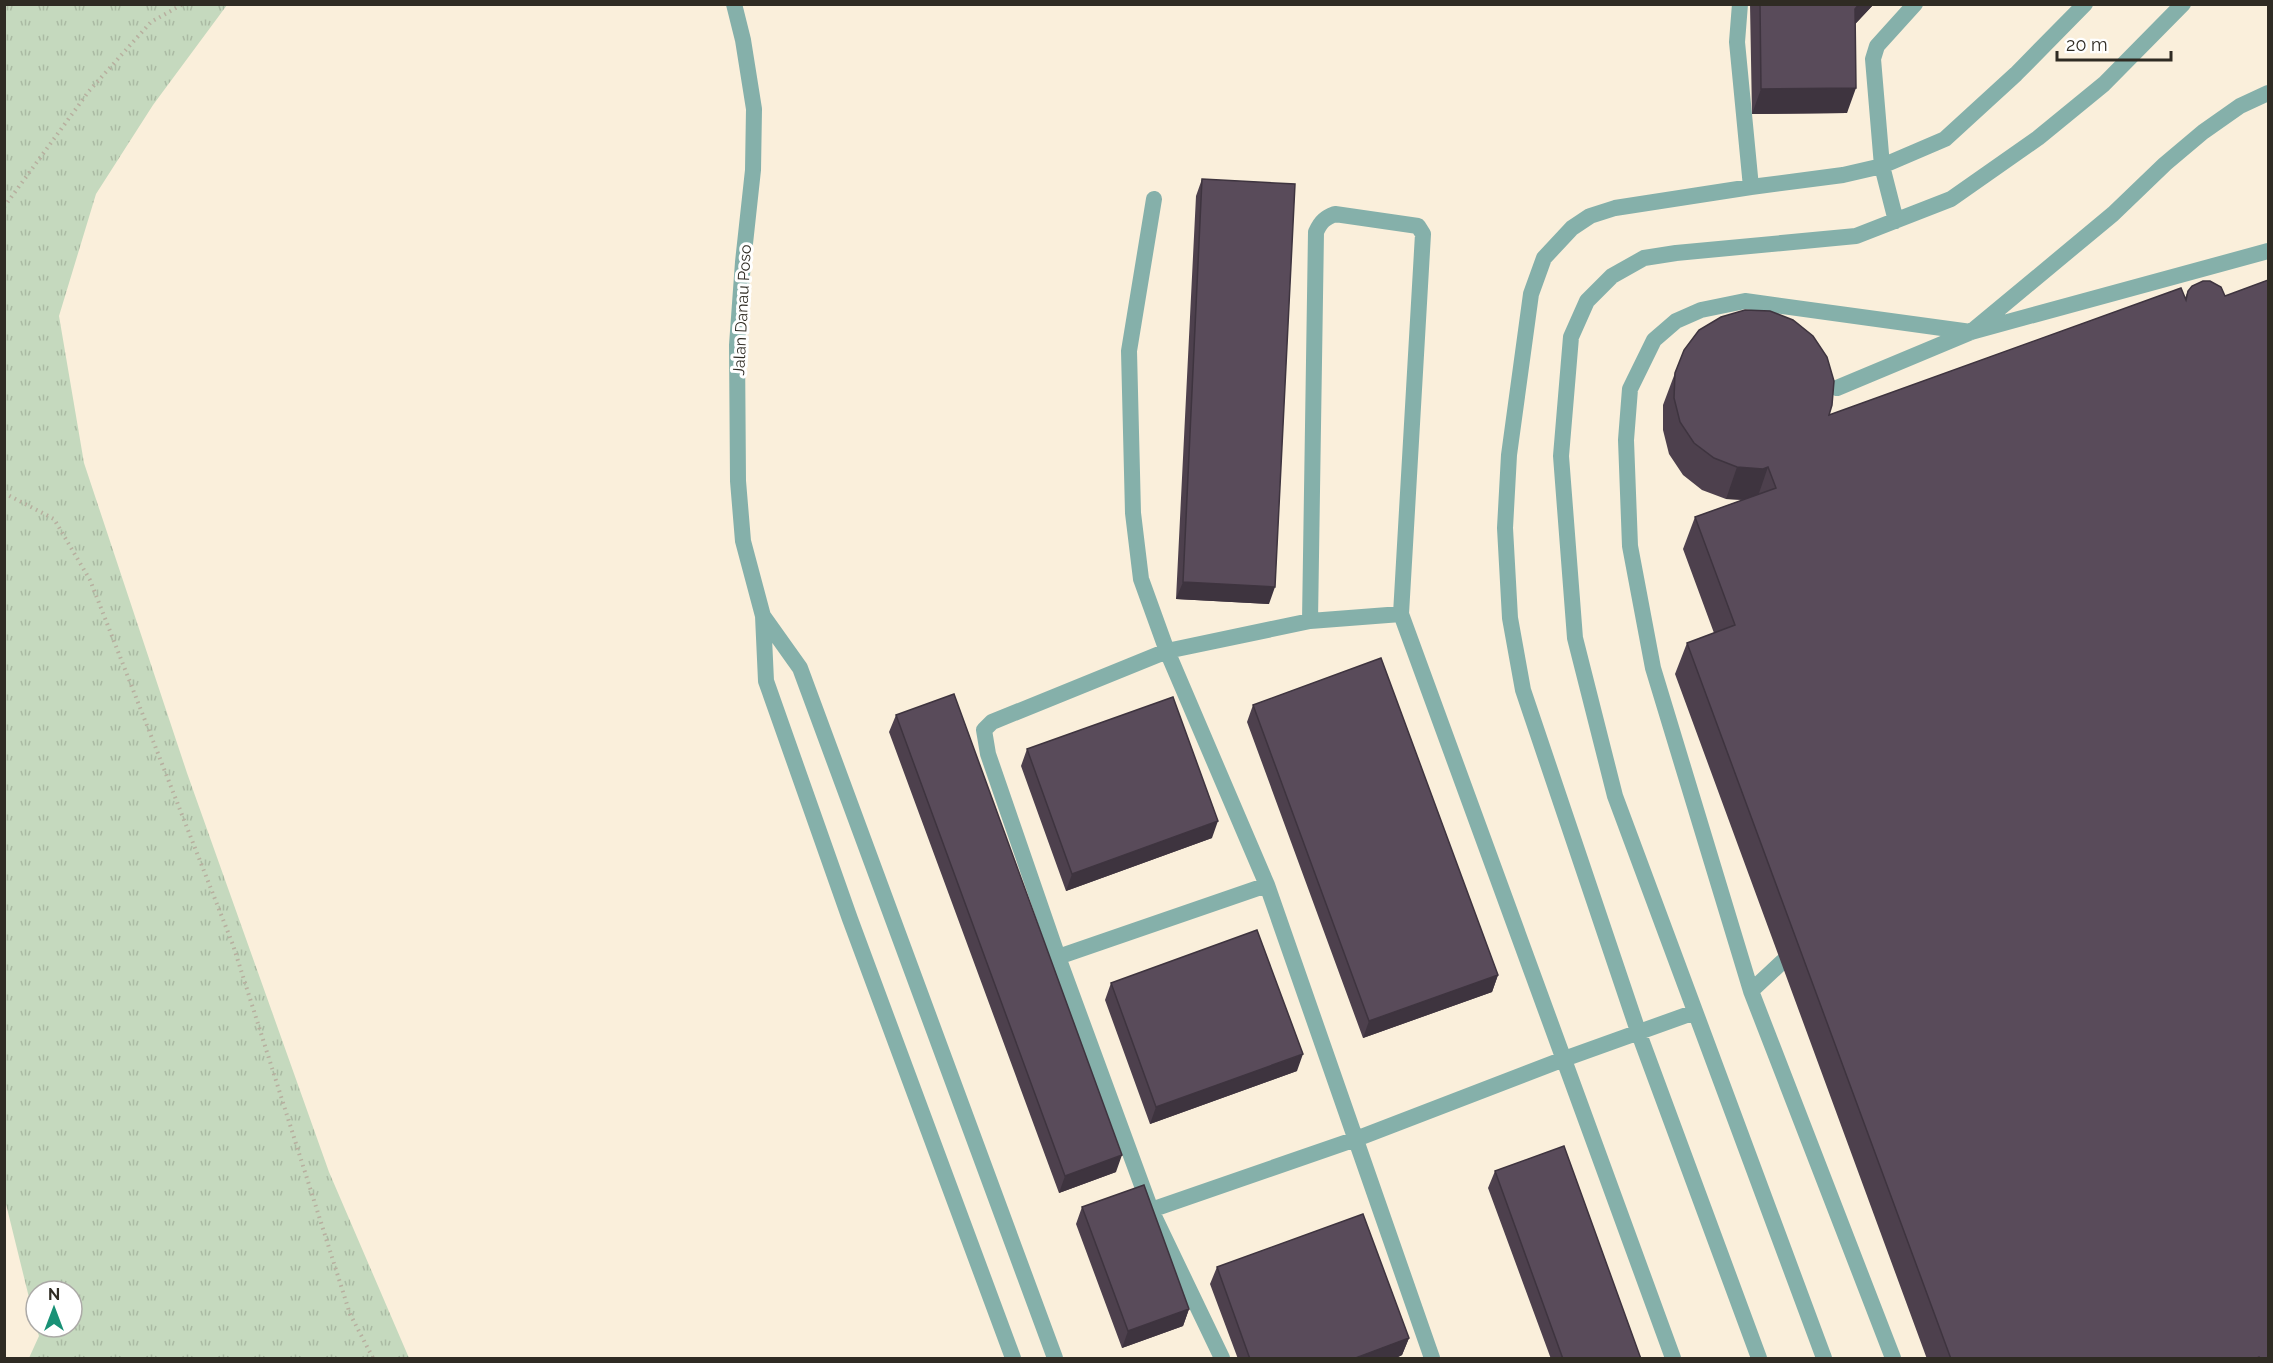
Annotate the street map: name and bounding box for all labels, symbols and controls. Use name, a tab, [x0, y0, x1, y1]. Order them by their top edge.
scale bar	[2057, 24, 2171, 62]
text: 20 m	[2066, 34, 2108, 55]
street label: Jalan Danau Poso	[729, 244, 755, 376]
north arrow	[24, 1279, 84, 1339]
text: N	[48, 1285, 60, 1304]

